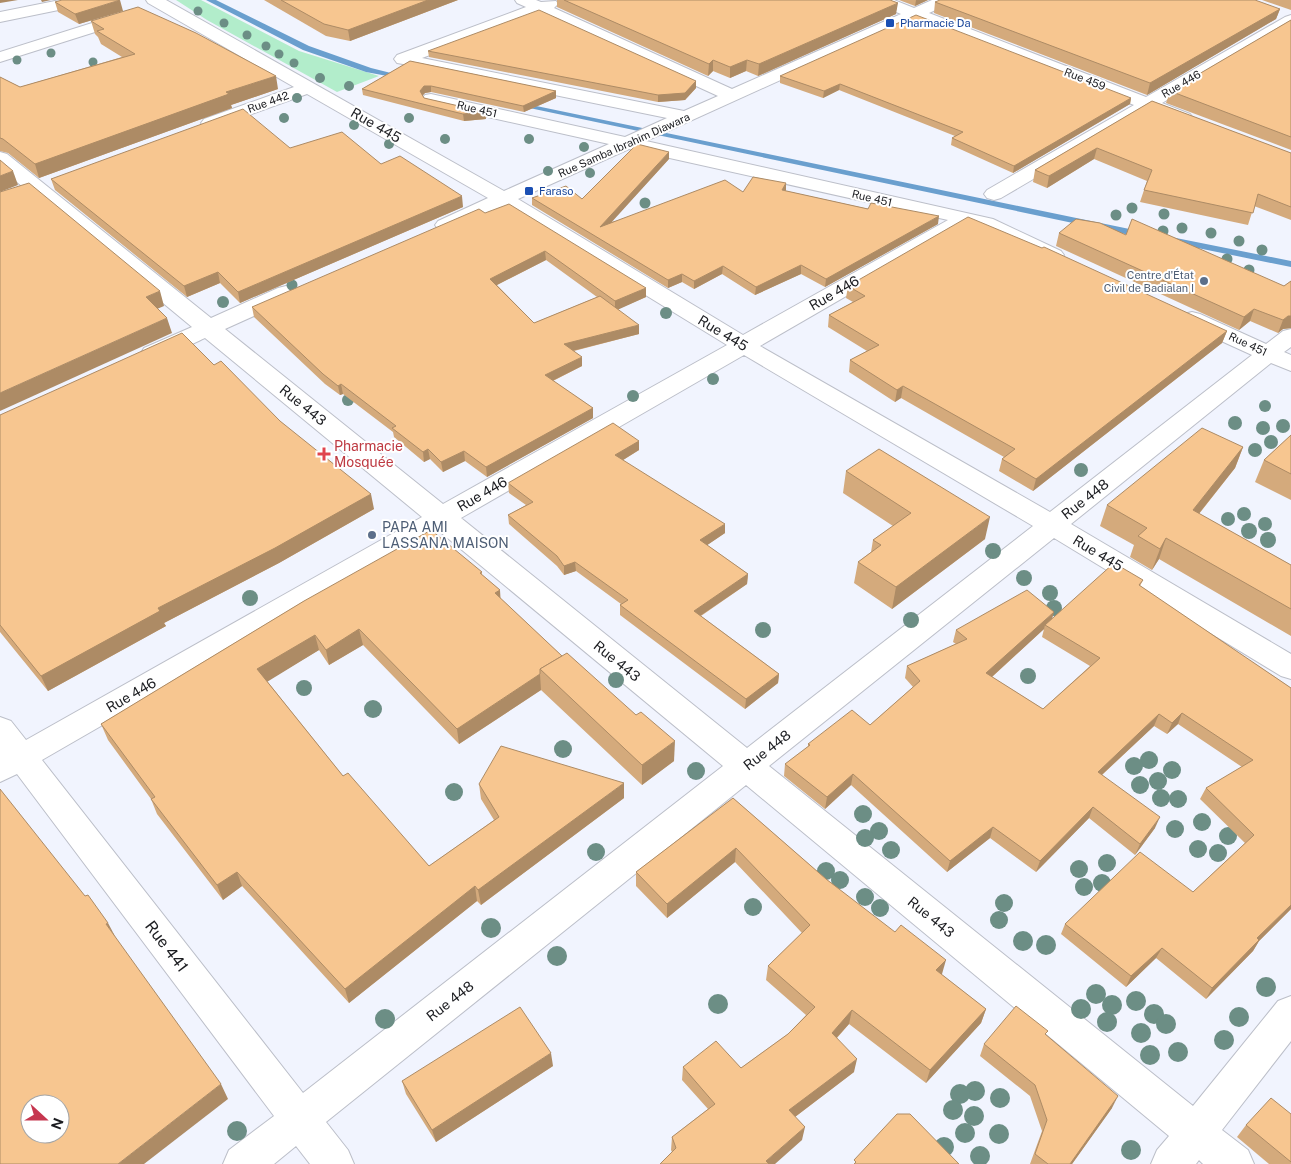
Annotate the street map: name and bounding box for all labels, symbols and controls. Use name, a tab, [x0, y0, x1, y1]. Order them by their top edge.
marker: Pharmacie Da	[884, 17, 896, 29]
place label: Pharmacie Da	[900, 17, 970, 29]
street label: Rue 459	[1063, 66, 1107, 92]
street label: Rue 446	[1159, 68, 1203, 100]
street label: Rue 442	[246, 89, 291, 115]
street label: Rue 451	[456, 99, 498, 119]
street label: Rue 445	[348, 104, 404, 146]
street label: Rue Samba Ibrahim Diawara	[556, 110, 692, 180]
marker: Faraso	[523, 185, 535, 197]
place label: Faraso	[539, 185, 573, 197]
street label: Rue 451	[851, 188, 893, 208]
place label: Centre d'État Civil de Badialan I	[1104, 268, 1194, 294]
street label: Rue 446	[806, 272, 862, 314]
marker: Centre d'État Civil de Badialan I	[1198, 275, 1210, 287]
street label: Rue 445	[695, 312, 751, 354]
street label: Rue 451	[1227, 330, 1269, 358]
street label: Rue 443	[277, 381, 330, 429]
place label: Pharmacie Mosquée	[334, 438, 403, 470]
marker: Pharmacie Mosquée	[318, 448, 330, 460]
street label: Rue 446	[454, 473, 510, 515]
street label: Rue 448	[1058, 476, 1112, 522]
place label: PAPA AMI LASSANA MAISON	[382, 519, 509, 551]
marker: PAPA AMI LASSANA MAISON	[366, 529, 378, 541]
street label: Rue 445	[1070, 532, 1126, 574]
street label: Rue 443	[591, 637, 644, 685]
street label: Rue 446	[103, 674, 159, 716]
street label: Rue 448	[740, 727, 794, 773]
street label: Rue 443	[905, 893, 958, 941]
street label: Rue 441	[141, 917, 192, 976]
street label: Rue 448	[423, 978, 477, 1024]
north arrow	[20, 1094, 70, 1144]
text: N	[48, 1116, 67, 1132]

